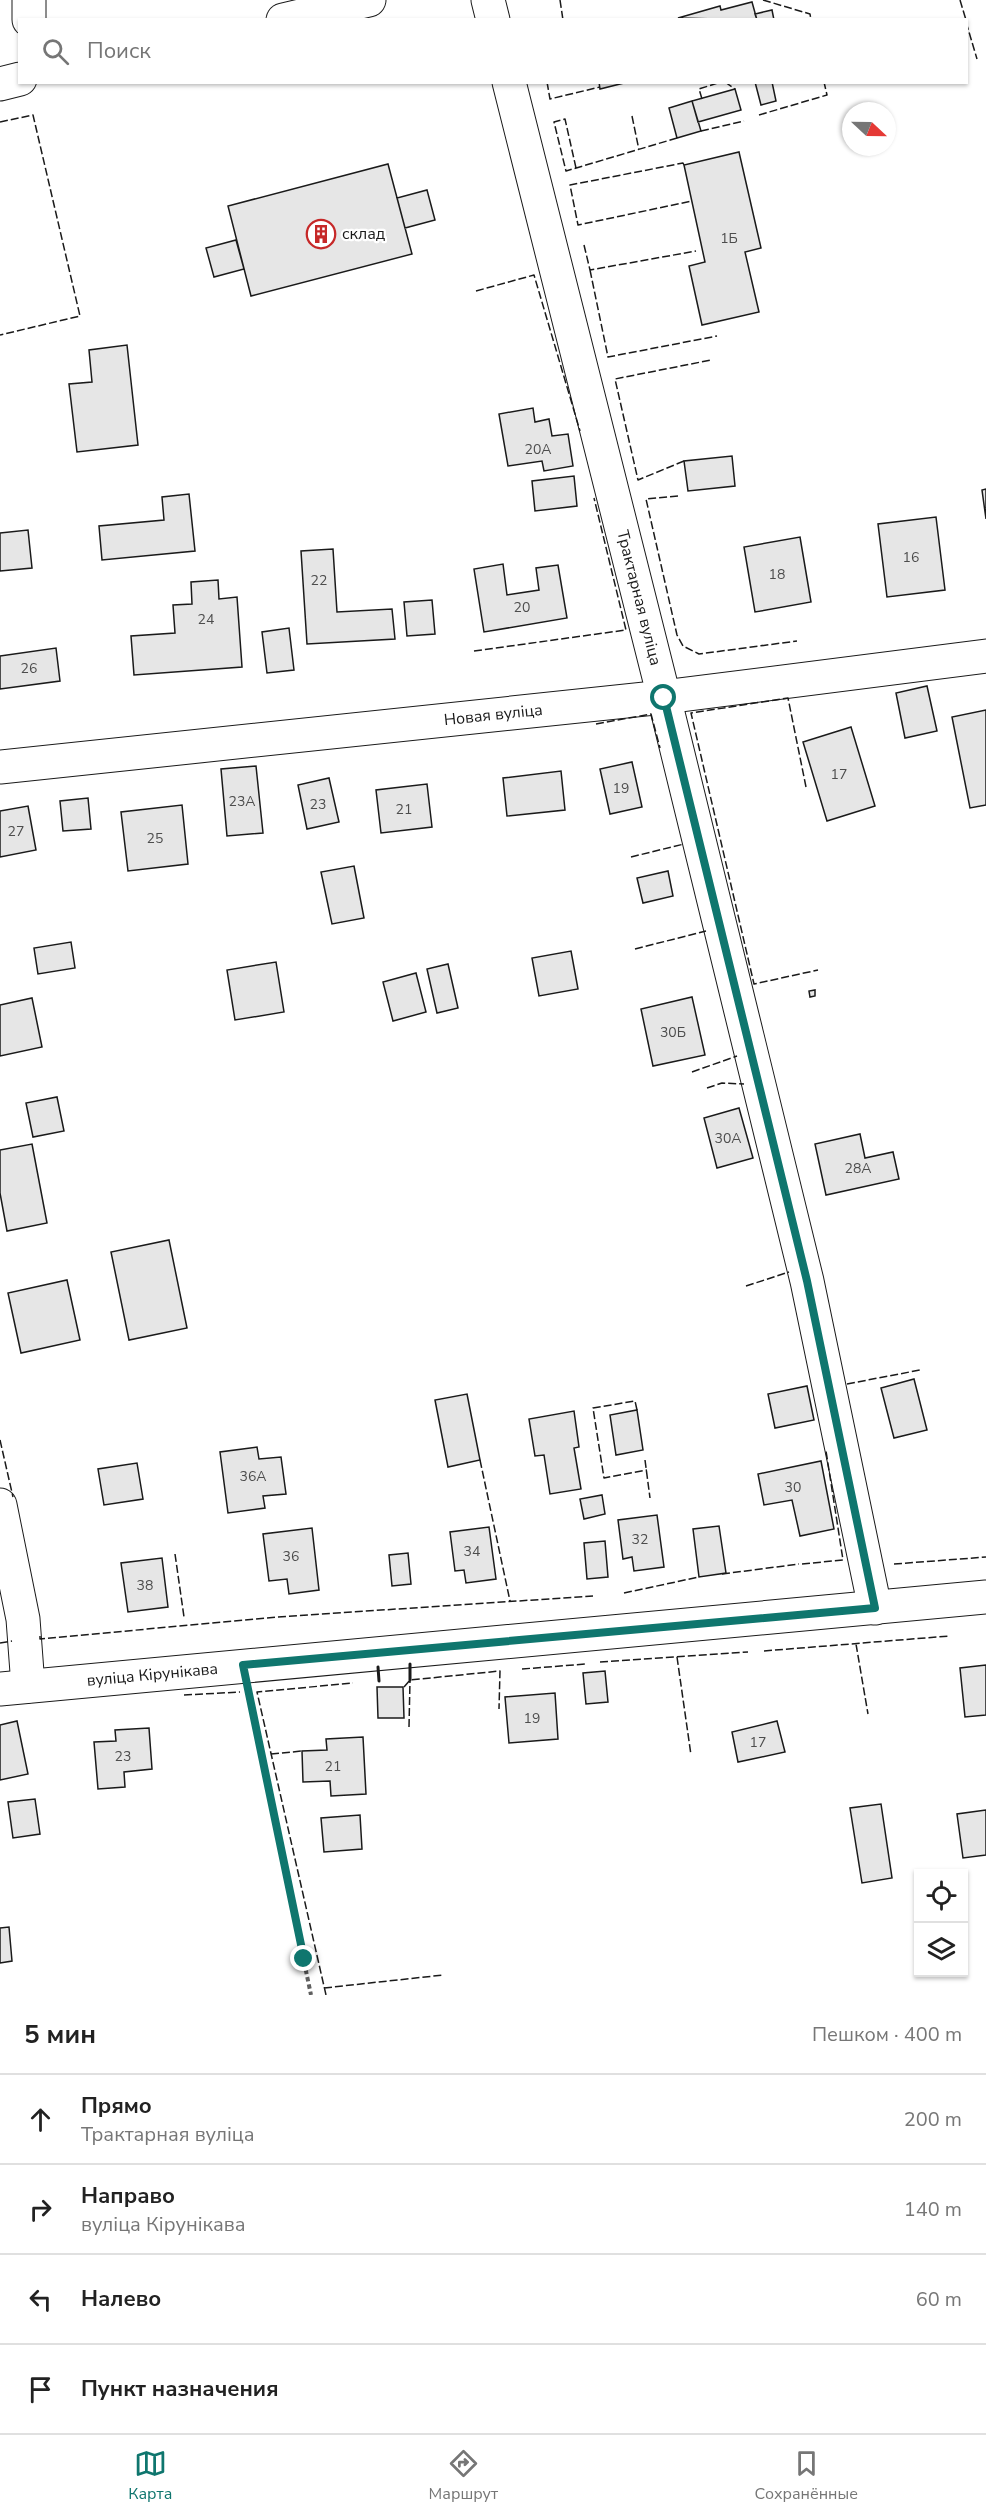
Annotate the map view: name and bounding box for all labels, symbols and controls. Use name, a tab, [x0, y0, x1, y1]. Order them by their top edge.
search box	[18, 18, 968, 84]
icon: search	[39, 35, 72, 68]
text: Поиск	[87, 36, 151, 66]
north arrow	[842, 102, 896, 156]
building icon: склад	[305, 218, 337, 250]
place label: склад	[342, 223, 386, 245]
house number: 1Б	[720, 229, 738, 248]
house number: 20А	[524, 440, 552, 459]
street label: Трактарная вуліца	[611, 528, 667, 668]
house number: 16	[903, 548, 919, 567]
house number: 18	[769, 565, 785, 584]
house number: 22	[311, 571, 327, 590]
house number: 20	[514, 598, 530, 617]
house number: 24	[198, 610, 214, 629]
house number: 26	[21, 659, 37, 678]
route start	[650, 684, 676, 710]
street label: Новая вуліца	[443, 699, 544, 731]
house number: 17	[831, 765, 847, 784]
house number: 19	[613, 779, 629, 798]
house number: 23А	[228, 792, 256, 811]
house number: 23	[310, 795, 326, 814]
house number: 21	[396, 800, 412, 819]
house number: 27	[8, 822, 24, 841]
house number: 25	[147, 829, 163, 848]
house number: 30Б	[660, 1023, 686, 1042]
house number: 30А	[714, 1129, 742, 1148]
house number: 28А	[844, 1159, 872, 1178]
house number: 36А	[239, 1467, 267, 1486]
house number: 30	[785, 1478, 801, 1497]
house number: 32	[632, 1530, 648, 1549]
house number: 34	[464, 1542, 480, 1561]
house number: 36	[283, 1547, 299, 1566]
house number: 38	[137, 1576, 153, 1595]
street label: вуліца Кірунікава	[86, 1658, 219, 1692]
house number: 19	[524, 1709, 540, 1728]
house number: 17	[750, 1733, 766, 1752]
house number: 23	[115, 1747, 131, 1766]
house number: 21	[325, 1757, 341, 1776]
map controls	[914, 1869, 968, 1977]
button: locate	[914, 1869, 968, 1923]
button: layers	[914, 1923, 968, 1977]
route end	[290, 1945, 316, 1971]
text: 5 мин	[24, 2017, 96, 2052]
text: Пешком · 400 m	[812, 2021, 962, 2048]
text: Прямо	[81, 2091, 152, 2121]
icon: ahead	[24, 2103, 57, 2136]
text: 200 m	[904, 2106, 962, 2133]
text: Трактарная вуліца	[81, 2121, 255, 2148]
text: Направо	[81, 2181, 175, 2211]
icon: right	[24, 2193, 57, 2226]
text: 140 m	[904, 2196, 962, 2223]
text: вуліца Кірунікава	[81, 2211, 246, 2238]
icon: left	[24, 2283, 57, 2316]
text: Налево	[81, 2284, 161, 2314]
text: 60 m	[916, 2286, 962, 2313]
icon: arrive	[24, 2373, 57, 2406]
text: Пункт назначения	[81, 2374, 279, 2404]
tab: Карта	[128, 2447, 172, 2505]
tab: Маршрут	[429, 2447, 498, 2505]
tab: Сохранённые	[754, 2447, 858, 2505]

